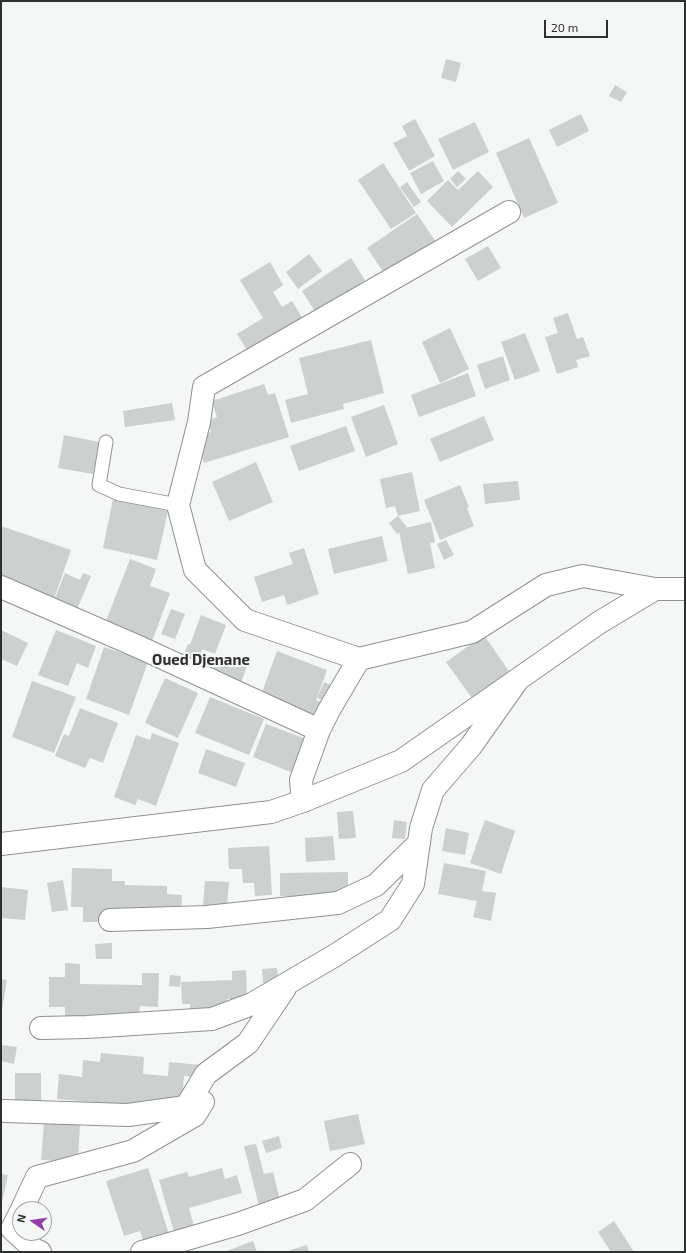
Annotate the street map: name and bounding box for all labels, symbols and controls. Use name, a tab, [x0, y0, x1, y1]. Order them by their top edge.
scale bar	[546, 12, 610, 38]
text: 20 m	[551, 20, 578, 34]
district label: Oued Djenane	[152, 651, 250, 669]
north arrow	[12, 1201, 52, 1241]
text: N	[14, 1213, 28, 1224]

